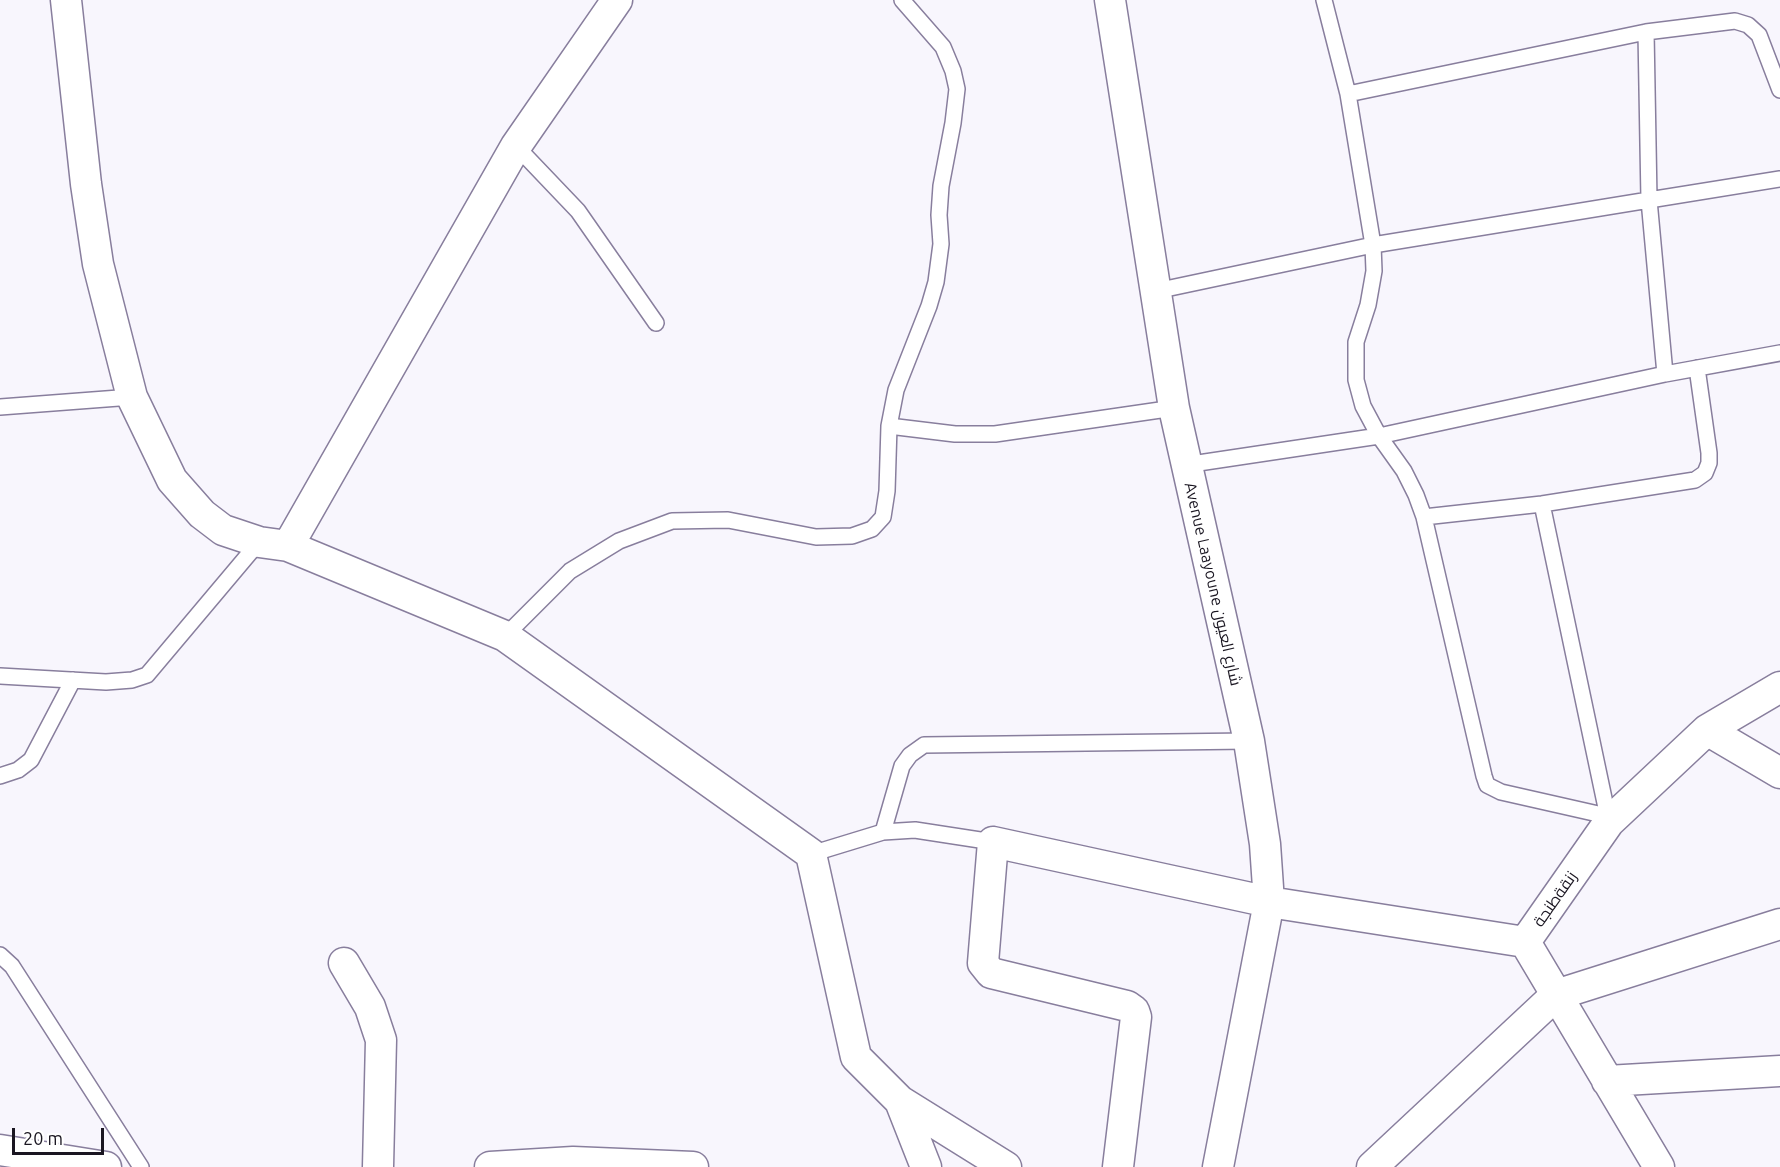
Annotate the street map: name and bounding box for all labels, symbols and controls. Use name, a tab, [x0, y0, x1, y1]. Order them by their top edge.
street label: Avenue Laayoune شارع العيون	[1180, 480, 1246, 688]
street label: زنقةطنجة	[1529, 868, 1581, 930]
scale bar	[15, 1116, 106, 1154]
text: 20 m	[23, 1128, 63, 1148]

